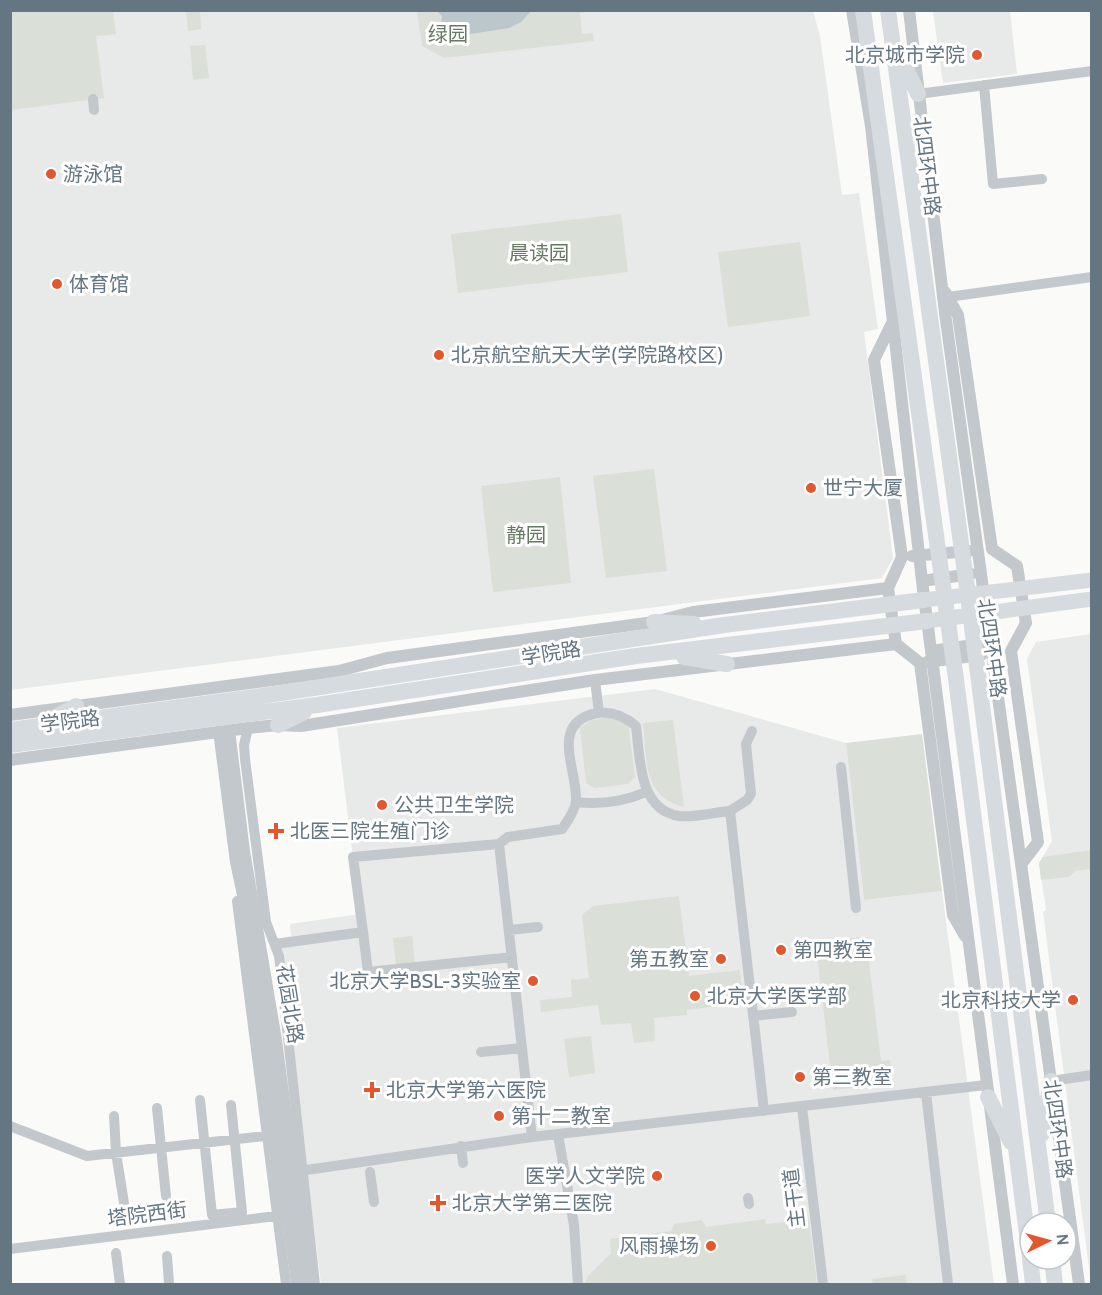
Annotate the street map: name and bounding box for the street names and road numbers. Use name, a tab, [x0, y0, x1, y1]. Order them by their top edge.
street label: 北四环中路	[909, 115, 945, 217]
street label: 北四环中路	[973, 597, 1011, 699]
street label: 学院路	[519, 636, 583, 670]
street label: 学院路	[39, 705, 101, 737]
street label: 花园北路	[272, 963, 308, 1045]
street label: 北四环中路	[1039, 1078, 1077, 1180]
street label: 主干道	[778, 1167, 810, 1229]
street label: 塔院西街	[106, 1197, 188, 1231]

